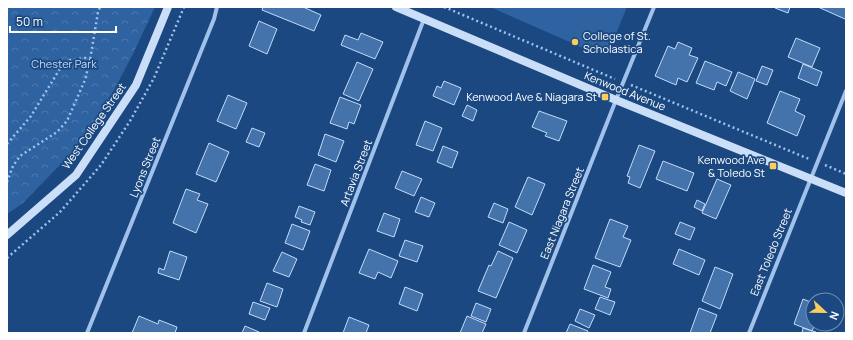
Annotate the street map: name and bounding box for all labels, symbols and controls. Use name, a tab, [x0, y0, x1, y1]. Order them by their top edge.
scale bar	[10, 8, 116, 34]
text: 50 m	[16, 13, 43, 30]
place label: College of St. Scholastica	[583, 28, 651, 56]
marker: College of St. Scholastica	[570, 37, 580, 47]
park label: Chester Park	[31, 56, 97, 71]
street label: Kenwood Avenue	[582, 67, 669, 114]
street label: West College Street	[58, 80, 129, 172]
place label: Kenwood Ave & Niagara St	[466, 89, 597, 104]
marker: Kenwood Ave & Niagara St	[600, 92, 610, 102]
street label: Lyons Street	[126, 134, 163, 199]
street label: Artavia Street	[336, 137, 375, 208]
place label: Kenwood Ave & Toledo St	[698, 152, 766, 180]
marker: Kenwood Ave & Toledo St	[768, 161, 778, 171]
street label: East Niagara Street	[536, 165, 587, 261]
street label: East Toledo Street	[746, 206, 795, 298]
north arrow	[805, 292, 845, 332]
text: N	[826, 309, 843, 322]

